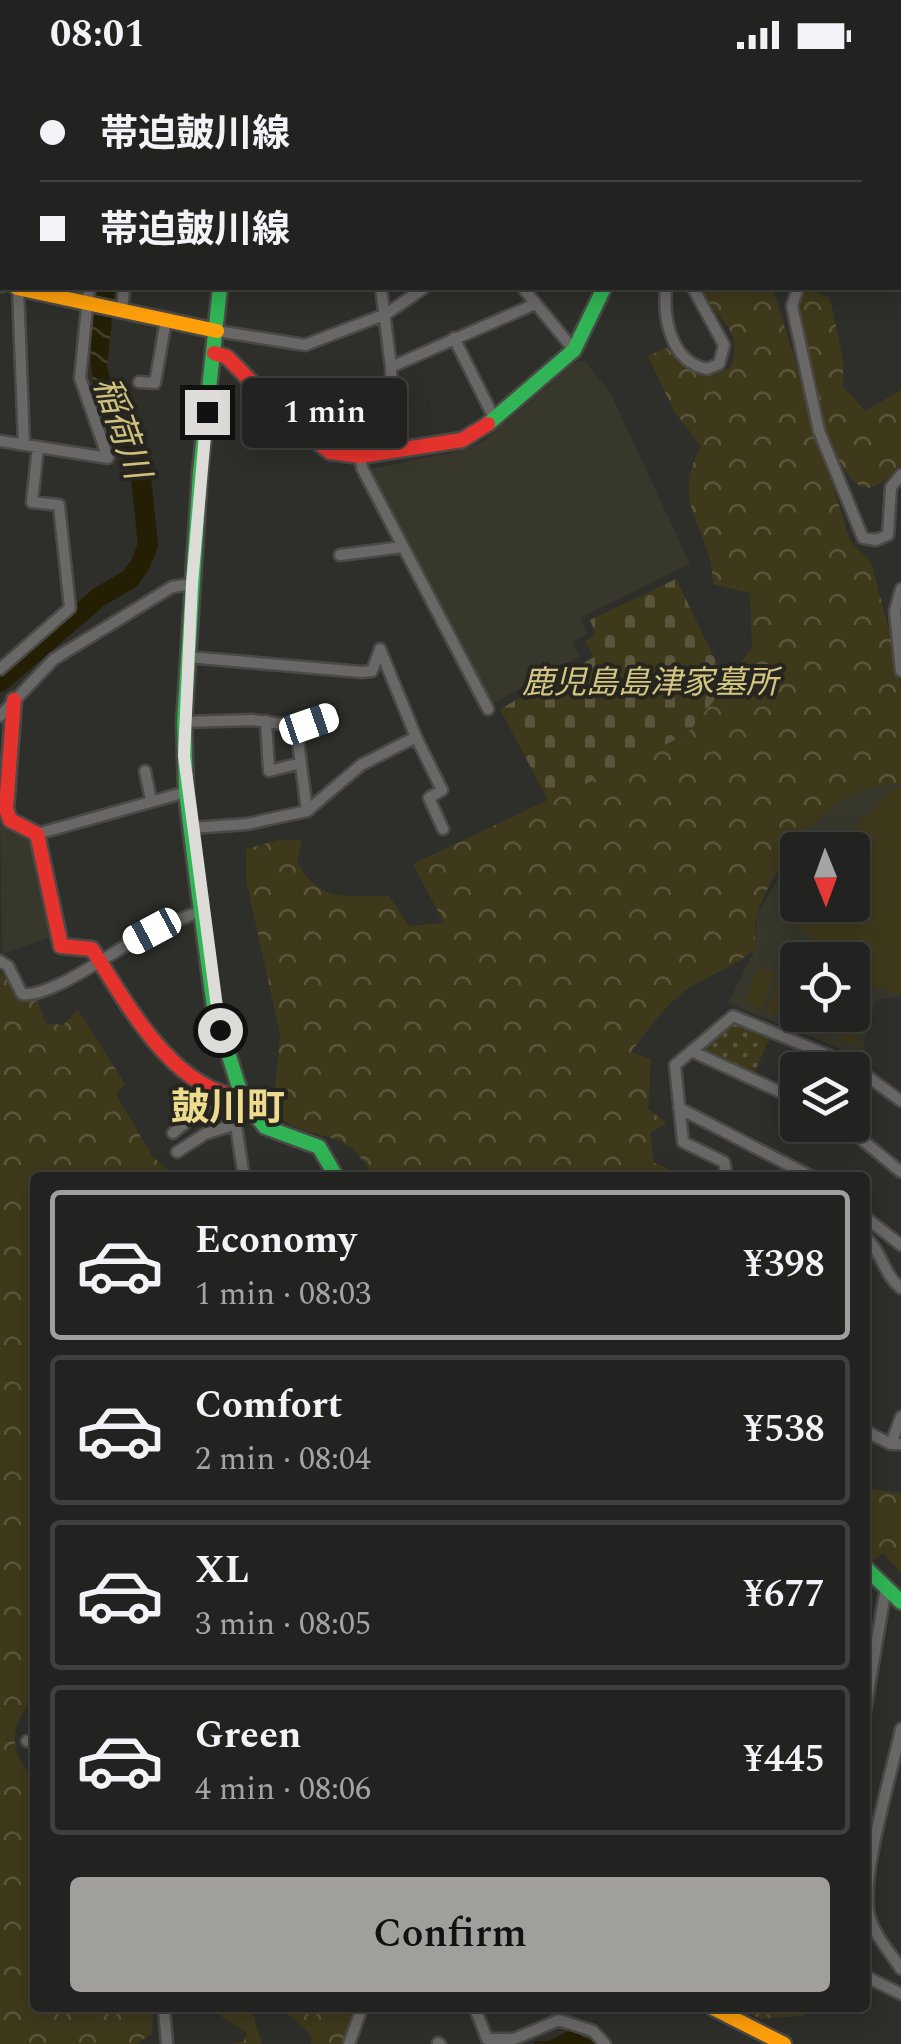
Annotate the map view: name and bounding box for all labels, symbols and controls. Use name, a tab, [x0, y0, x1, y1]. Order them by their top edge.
text: 08:01	[50, 6, 145, 64]
text: 帯迫皷川線	[100, 106, 290, 164]
text: 帯迫皷川線	[100, 202, 290, 260]
water label: 稲荷川	[79, 370, 164, 490]
callout: 1 min	[242, 377, 407, 447]
text: 1 min	[283, 388, 366, 437]
route end	[185, 390, 230, 435]
park label: 鹿児島島津家墓所	[522, 659, 783, 708]
car	[276, 700, 342, 748]
north arrow	[780, 832, 870, 922]
map controls	[780, 832, 870, 1142]
car	[118, 904, 186, 958]
button: locate	[780, 942, 870, 1032]
route start	[198, 1008, 243, 1053]
button: layers	[780, 1052, 870, 1142]
district label: 皷川町	[171, 1080, 285, 1138]
text: Economy	[195, 1212, 356, 1270]
icon: car	[75, 1220, 165, 1310]
text: ¥398	[744, 1236, 825, 1294]
text: 1 min · 08:03	[195, 1270, 371, 1319]
text: Comfort	[195, 1377, 342, 1435]
icon: car	[75, 1385, 165, 1475]
text: ¥538	[744, 1401, 825, 1459]
text: 2 min · 08:04	[195, 1435, 371, 1484]
text: XL	[195, 1542, 249, 1600]
icon: car	[75, 1550, 165, 1640]
text: ¥677	[744, 1566, 825, 1624]
text: 3 min · 08:05	[195, 1600, 371, 1649]
text: Green	[195, 1707, 302, 1765]
icon: car	[75, 1715, 165, 1805]
text: ¥445	[744, 1731, 825, 1789]
text: 4 min · 08:06	[195, 1765, 371, 1814]
button: Confirm	[70, 1877, 830, 1992]

